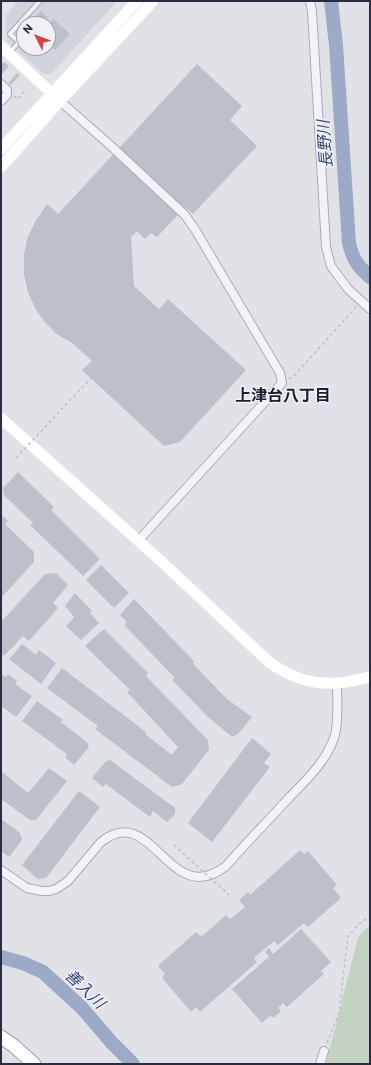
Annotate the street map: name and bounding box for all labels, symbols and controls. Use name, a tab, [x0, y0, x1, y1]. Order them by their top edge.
north arrow	[16, 16, 56, 56]
text: N	[20, 21, 35, 36]
water label: 長野川	[314, 119, 336, 169]
district label: 上津台八丁目	[235, 386, 331, 406]
water label: 善入川	[61, 965, 109, 1013]

